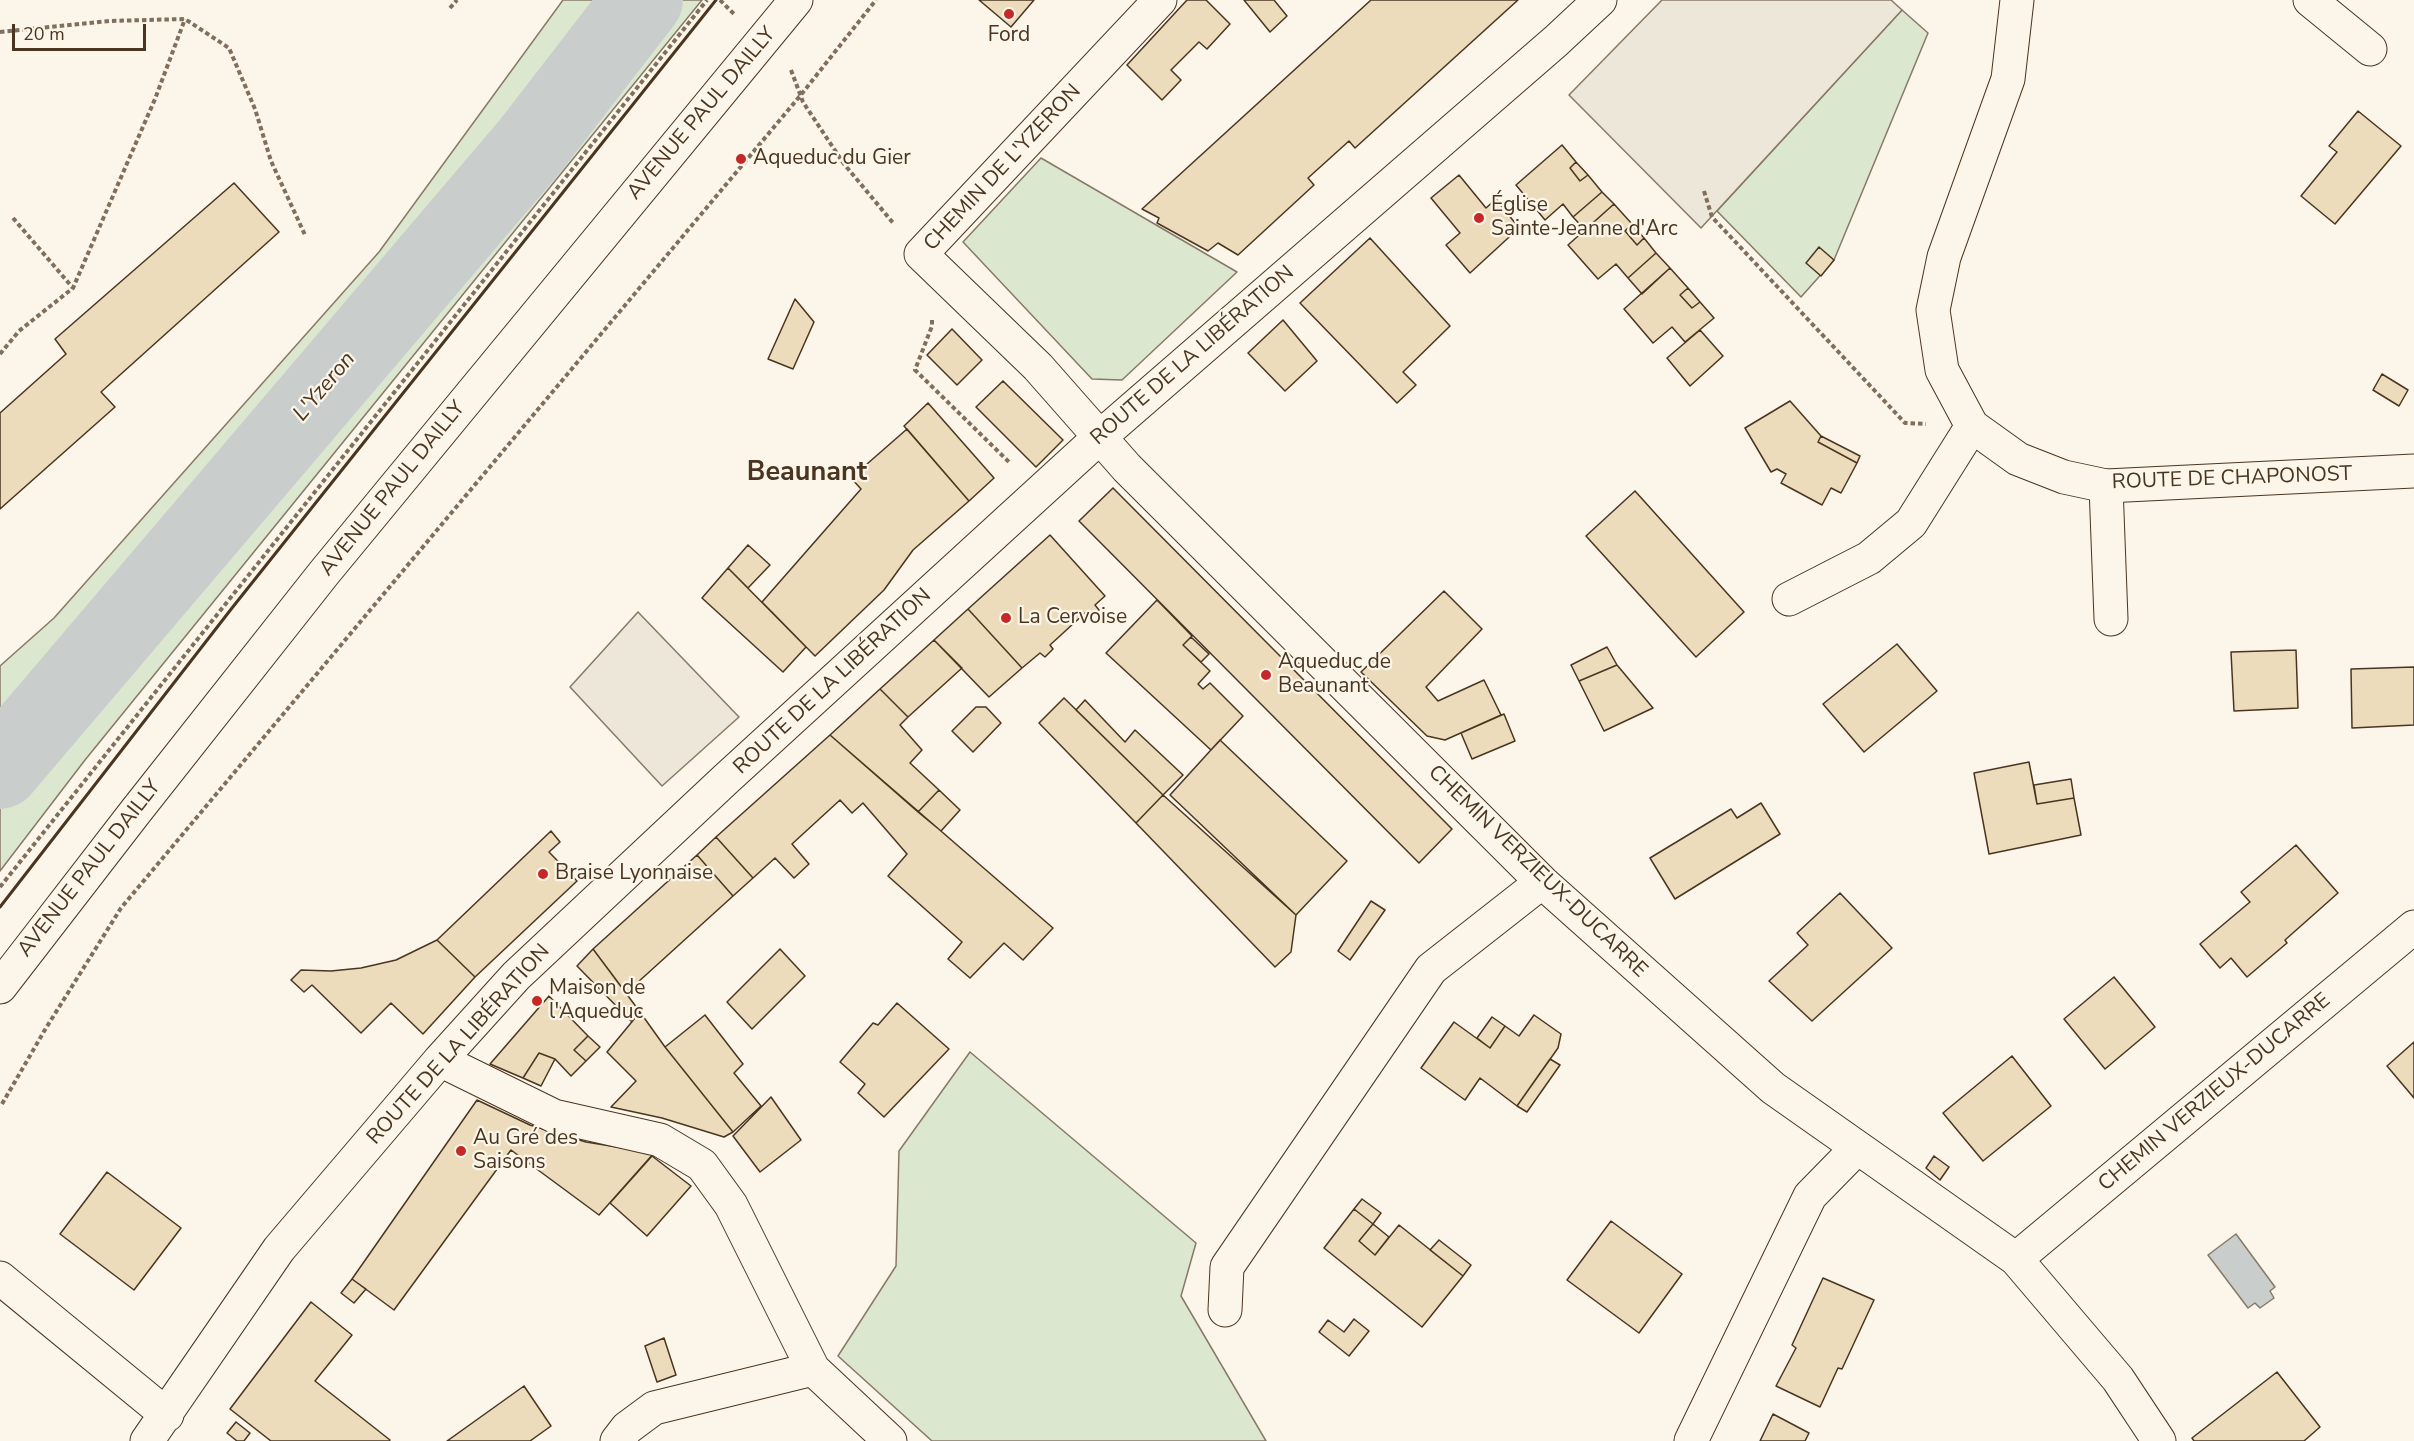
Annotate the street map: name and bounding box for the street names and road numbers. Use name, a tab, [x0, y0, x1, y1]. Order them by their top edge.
street label: AVENUE PAUL DAILLY	[623, 23, 781, 205]
street label: CHEMIN DE L'YZERON	[919, 79, 1087, 257]
street label: ROUTE DE LA LIBÉRATION	[1086, 261, 1300, 451]
street label: AVENUE PAUL DAILLY	[315, 397, 471, 581]
street label: ROUTE DE CHAPONOST	[2111, 462, 2353, 496]
street label: ROUTE DE LA LIBÉRATION	[729, 584, 937, 780]
street label: CHEMIN VERZIEUX-DUCARRE	[1422, 761, 1652, 983]
street label: AVENUE PAUL DAILLY	[13, 776, 167, 962]
street label: ROUTE DE LA LIBÉRATION	[362, 940, 556, 1150]
street label: CHEMIN VERZIEUX-DUCARRE	[2094, 989, 2336, 1197]

